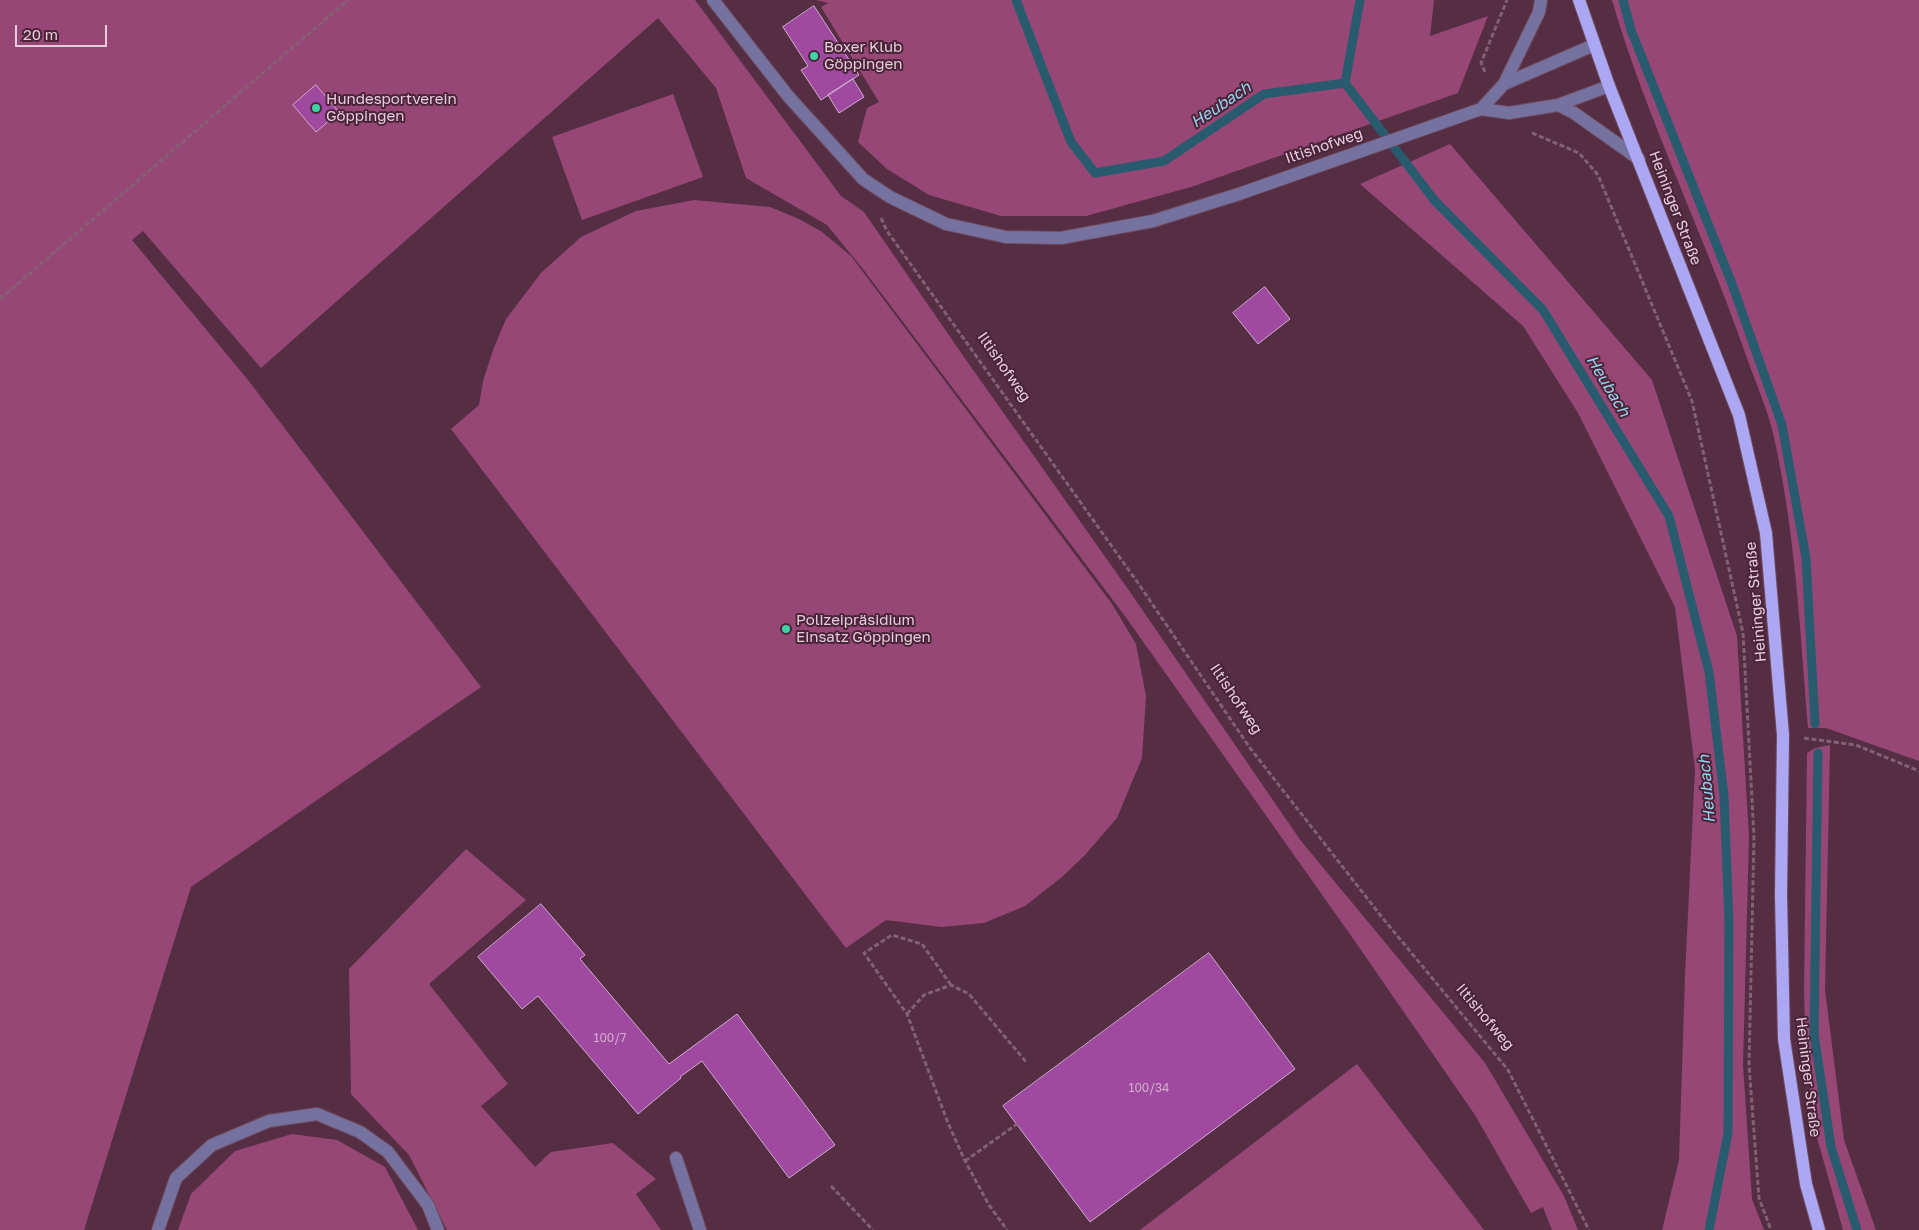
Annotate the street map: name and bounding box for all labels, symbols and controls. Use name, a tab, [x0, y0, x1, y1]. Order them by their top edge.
scale bar	[18, 15, 110, 47]
text: 20 m	[23, 25, 58, 43]
place label: Boxer Klub Göppingen	[824, 38, 902, 73]
marker: Boxer Klub Göppingen	[808, 50, 820, 62]
water label: Heubach	[1187, 78, 1255, 132]
place label: Hundesportverein Göppingen	[326, 90, 457, 125]
marker: Hundesportverein Göppingen	[310, 102, 322, 114]
street label: Iltishofweg	[1283, 124, 1365, 168]
street label: Heininger Straße	[1645, 148, 1705, 268]
street label: Iltishofweg	[973, 329, 1035, 405]
water label: Heubach	[1582, 352, 1634, 420]
street label: Heininger Straße	[1742, 541, 1770, 663]
place label: Polizeipräsidium Einsatz Göppingen	[796, 611, 931, 646]
marker: Polizeipräsidium Einsatz Göppingen	[780, 623, 792, 635]
street label: Iltishofweg	[1206, 660, 1266, 738]
water label: Heubach	[1694, 754, 1720, 824]
street label: Iltishofweg	[1452, 980, 1518, 1054]
street label: Heininger Straße	[1792, 1016, 1824, 1138]
house number: 100/7	[594, 1031, 626, 1045]
house number: 100/34	[1129, 1081, 1169, 1095]

